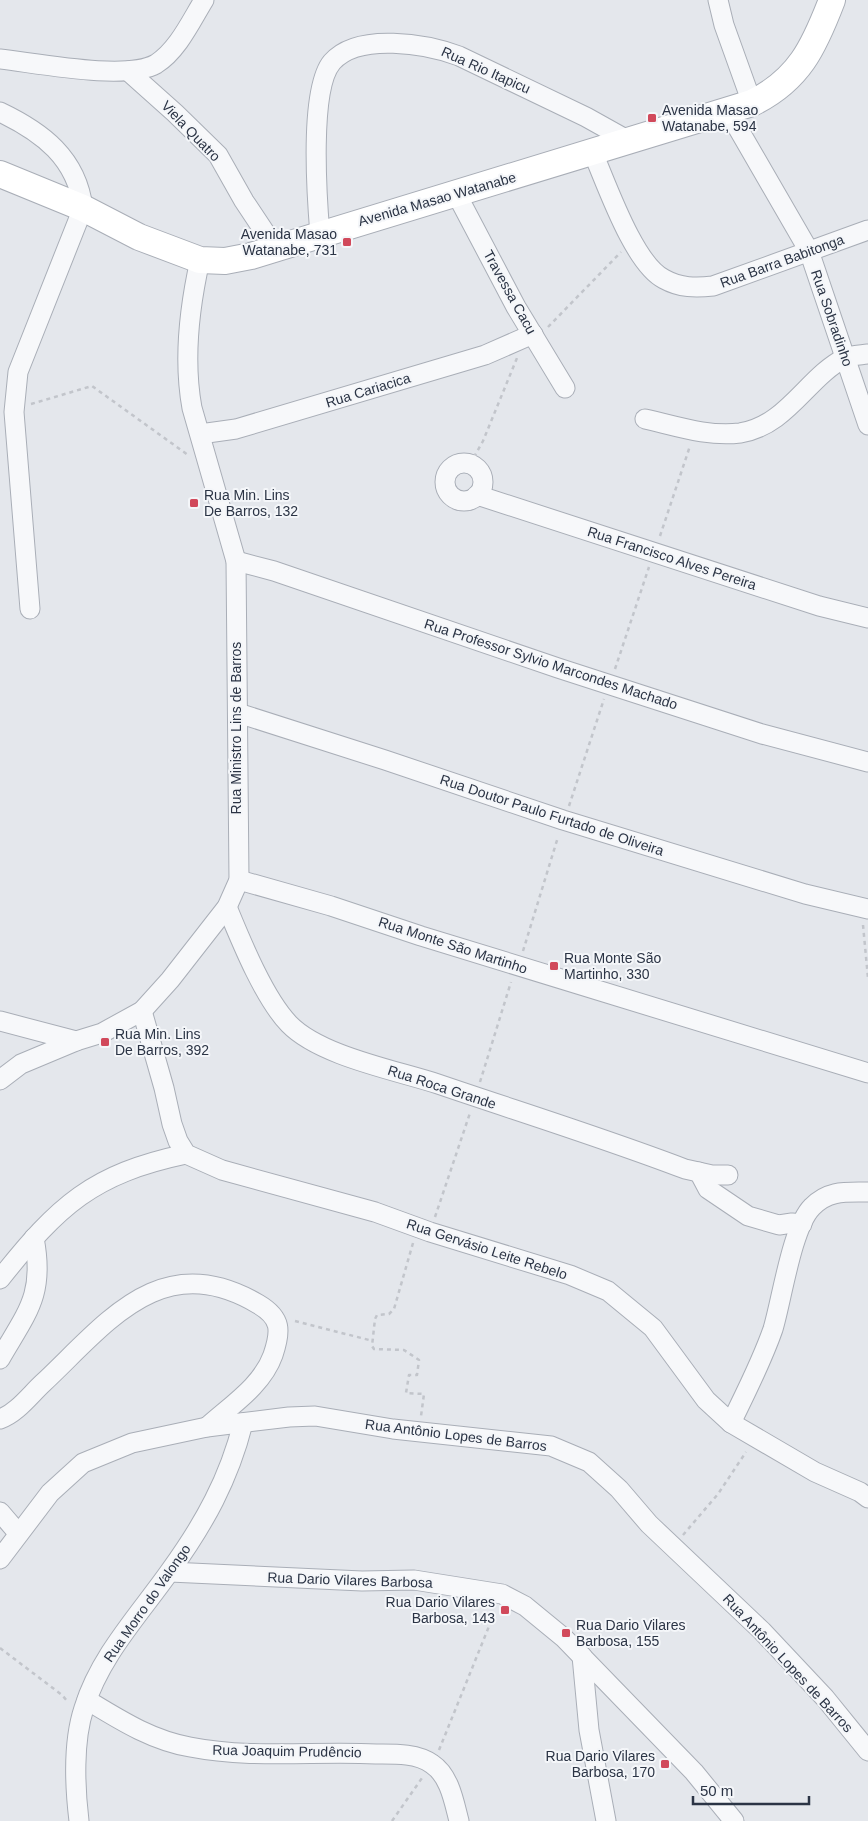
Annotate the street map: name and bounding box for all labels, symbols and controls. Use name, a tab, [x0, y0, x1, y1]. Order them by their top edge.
street label: Rua Rio Itapicu	[439, 43, 533, 97]
street label: Viela Quatro	[158, 98, 224, 165]
place label: Avenida Masao Watanabe, 594	[662, 102, 758, 134]
marker: Avenida Masao Watanabe, 594	[646, 112, 658, 124]
street label: Avenida Masao Watanabe	[356, 169, 518, 229]
place label: Avenida Masao Watanabe, 731	[241, 226, 337, 258]
street label: Rua Barra Babitonga	[718, 231, 846, 291]
marker: Avenida Masao Watanabe, 731	[341, 236, 353, 248]
street label: Travessa Cacu	[480, 247, 540, 337]
street label: Rua Sobradinho	[808, 268, 856, 369]
street label: Rua Cariacica	[324, 369, 413, 411]
place label: Rua Min. Lins De Barros, 132	[204, 487, 298, 519]
marker: Rua Min. Lins De Barros, 132	[188, 497, 200, 509]
street label: Rua Francisco Alves Pereira	[586, 523, 759, 593]
street label: Rua Professor Sylvio Marcondes Machado	[422, 615, 680, 713]
street label: Rua Ministro Lins de Barros	[228, 642, 244, 814]
street label: Rua Doutor Paulo Furtado de Oliveira	[438, 771, 666, 859]
street label: Rua Monte São Martinho	[377, 913, 530, 977]
place label: Rua Monte São Martinho, 330	[564, 950, 661, 982]
marker: Rua Monte São Martinho, 330	[548, 960, 560, 972]
place label: Rua Min. Lins De Barros, 392	[115, 1026, 209, 1058]
marker: Rua Min. Lins De Barros, 392	[99, 1036, 111, 1048]
street label: Rua Roca Grande	[386, 1062, 498, 1112]
street label: Rua Gervásio Leite Rebelo	[405, 1215, 570, 1283]
street label: Rua Antônio Lopes de Barros	[364, 1416, 548, 1454]
street label: Rua Morro do Valongo	[100, 1541, 194, 1665]
street label: Rua Dario Vilares Barbosa	[267, 1569, 433, 1591]
street label: Rua Antônio Lopes de Barros	[720, 1591, 856, 1735]
place label: Rua Dario Vilares Barbosa, 143	[386, 1594, 495, 1626]
marker: Rua Dario Vilares Barbosa, 143	[499, 1604, 511, 1616]
place label: Rua Dario Vilares Barbosa, 155	[576, 1617, 685, 1649]
marker: Rua Dario Vilares Barbosa, 155	[560, 1627, 572, 1639]
street label: Rua Joaquim Prudêncio	[212, 1742, 362, 1760]
place label: Rua Dario Vilares Barbosa, 170	[546, 1748, 655, 1780]
marker: Rua Dario Vilares Barbosa, 170	[659, 1758, 671, 1770]
scale bar	[693, 1774, 809, 1806]
text: 50 m	[700, 1782, 733, 1799]

